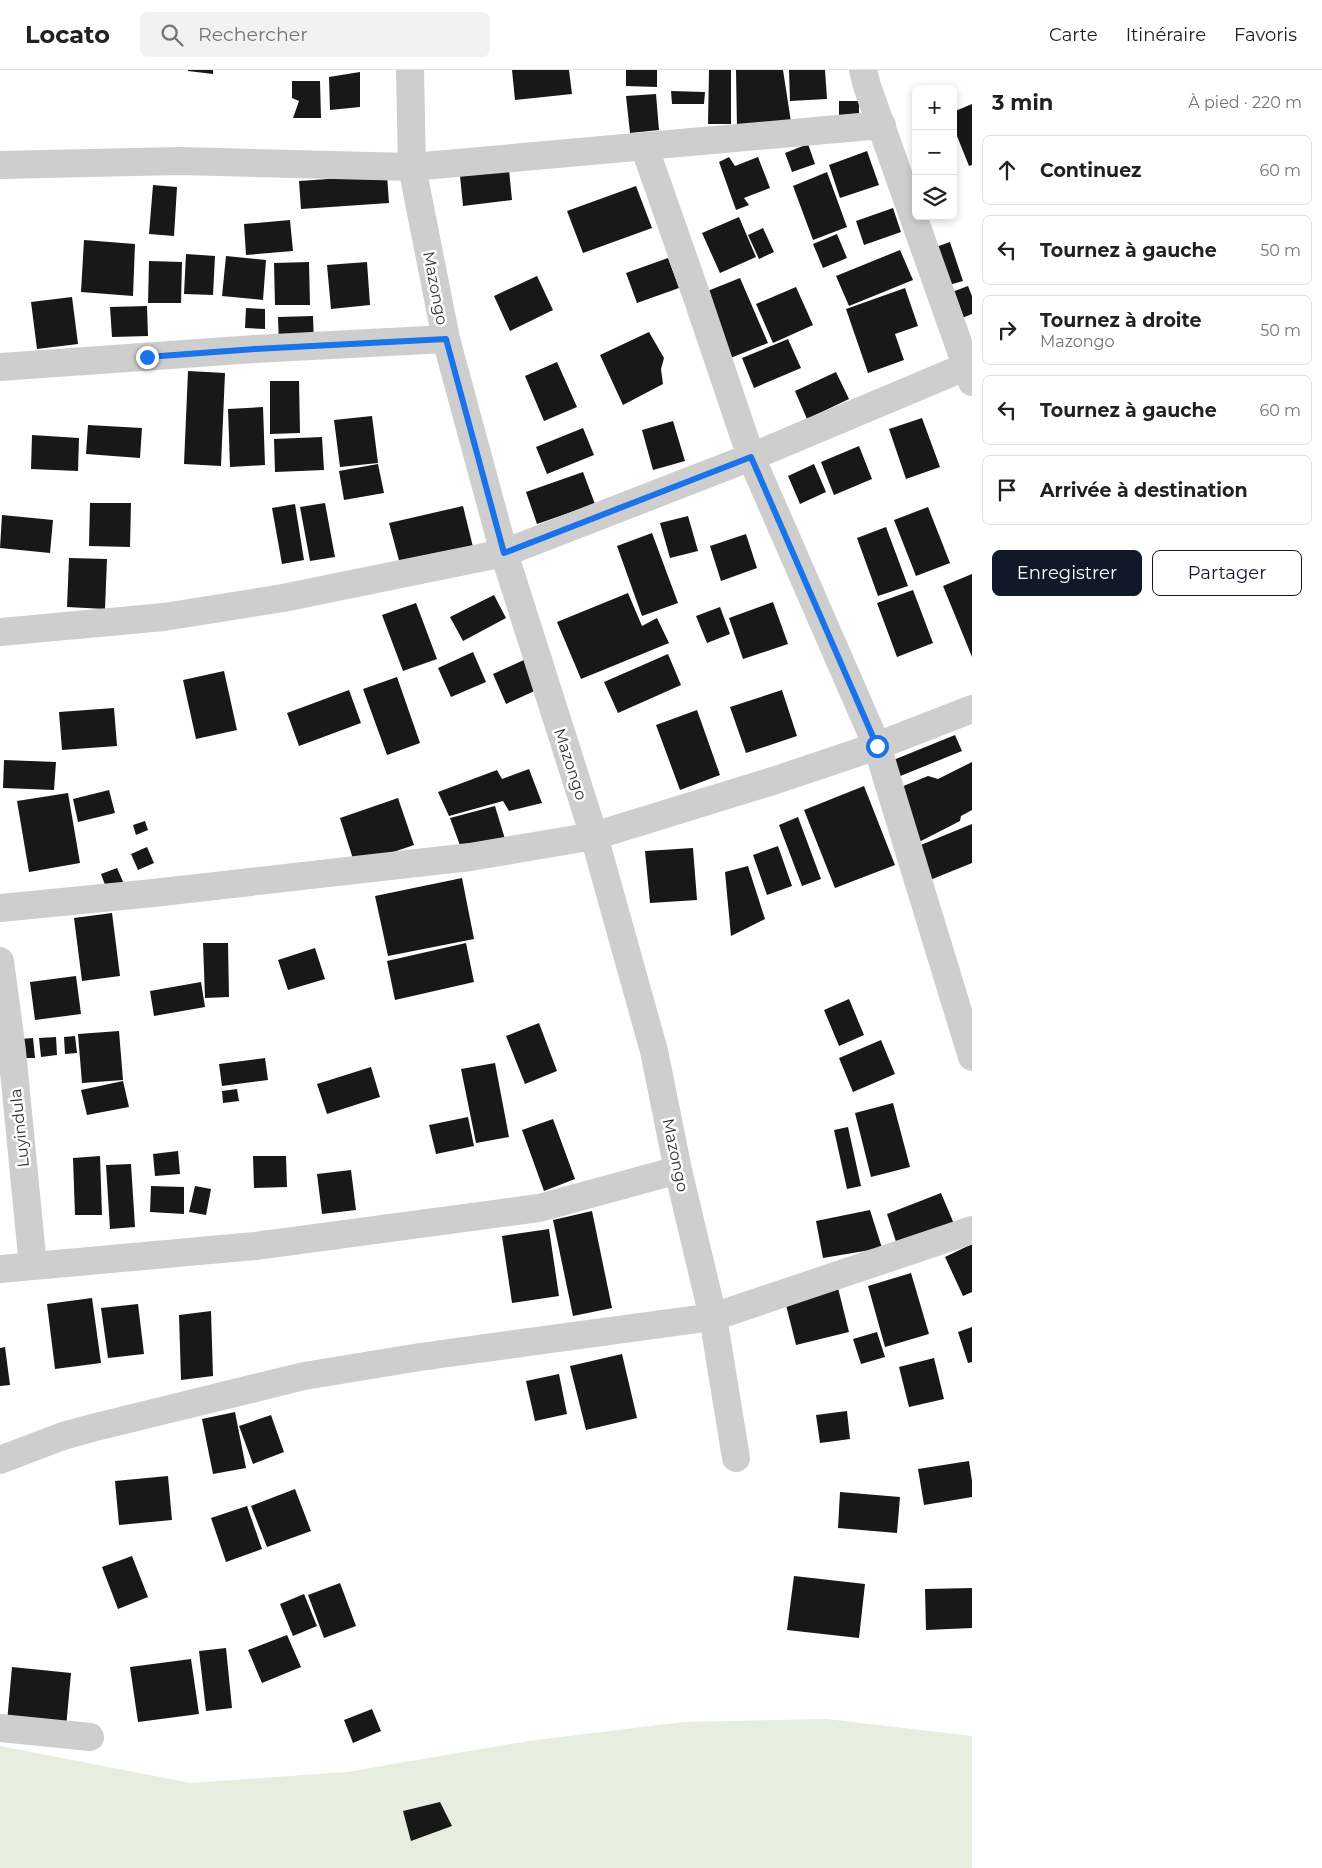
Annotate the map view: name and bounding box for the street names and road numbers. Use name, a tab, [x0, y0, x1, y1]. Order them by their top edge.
street label: Mazongo	[419, 250, 452, 327]
street label: Mazongo	[550, 726, 591, 803]
street label: Luyindula	[6, 1088, 33, 1168]
street label: Mazongo	[658, 1117, 693, 1194]

